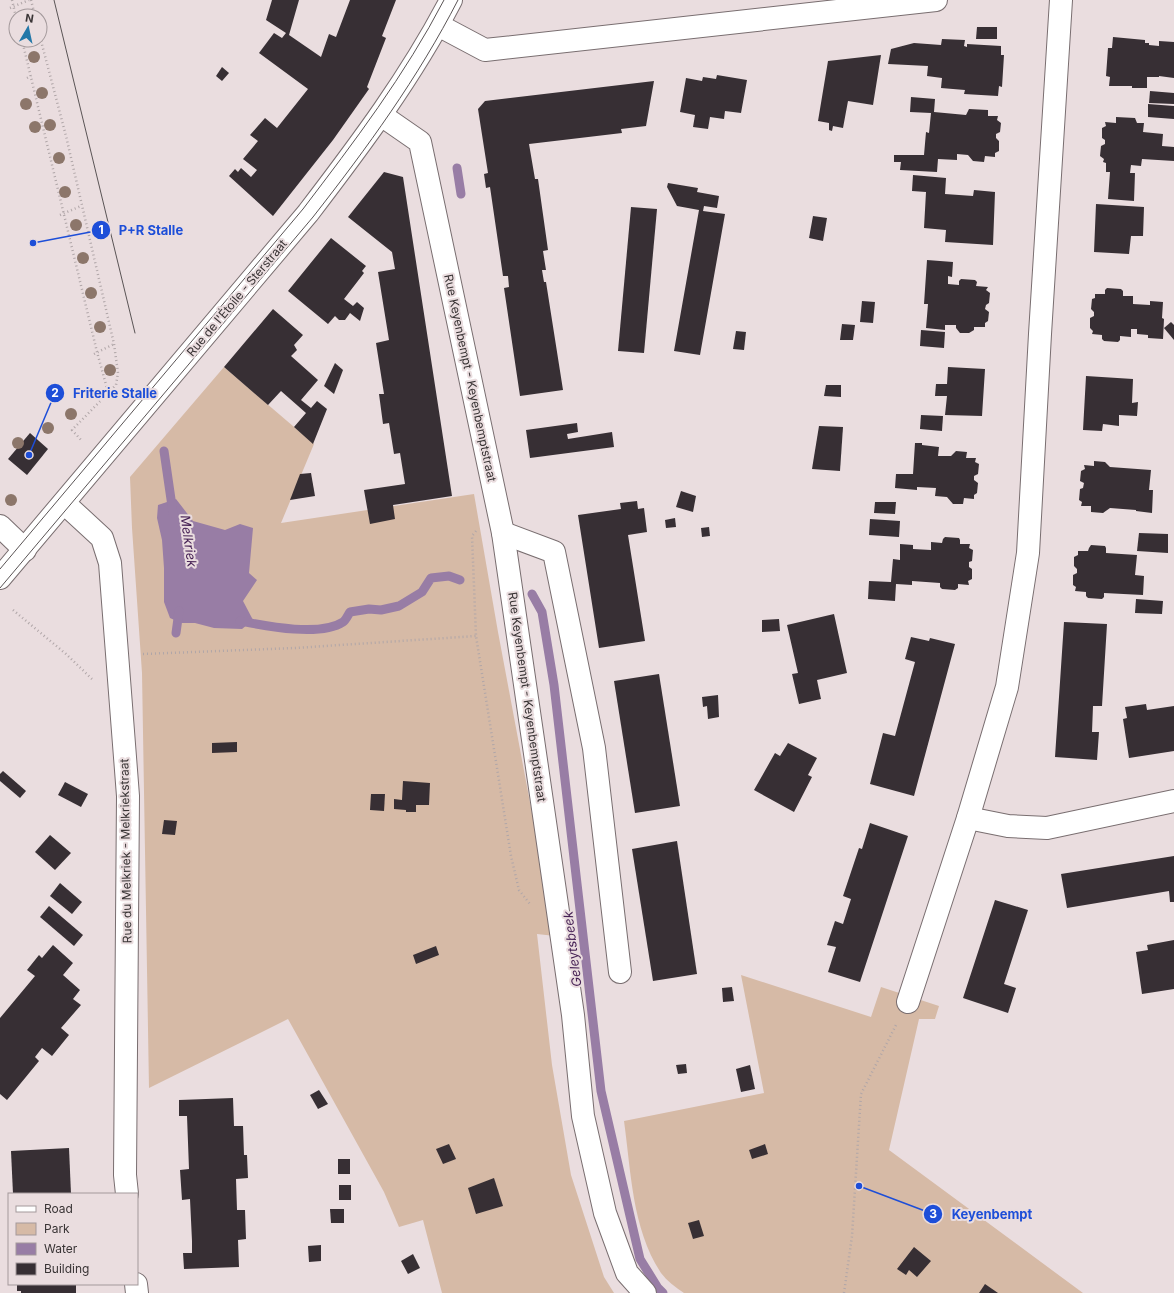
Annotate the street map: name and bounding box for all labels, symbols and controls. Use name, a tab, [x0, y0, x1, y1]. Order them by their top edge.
north arrow	[8, 8, 48, 48]
text: N	[24, 11, 35, 26]
callout: P+R Stalle	[91, 217, 191, 242]
text: 1	[98, 222, 104, 237]
text: P+R Stalle	[119, 222, 183, 238]
street label: Rue de l'Étoile - Sterstraat	[183, 236, 290, 359]
street label: Rue Keyenbempt - Keyenbemptstraat	[441, 273, 500, 483]
callout: Friterie Stalle	[45, 381, 165, 406]
text: 2	[51, 385, 59, 400]
text: Friterie Stalle	[73, 385, 157, 401]
water label: Melkriek	[177, 514, 201, 569]
street label: Rue Keyenbempt - Keyenbemptstraat	[505, 591, 550, 803]
street label: Rue du Melkriek - Melkriekstraat	[116, 759, 135, 943]
water label: Geleytsbeek	[559, 909, 585, 988]
legend	[8, 1193, 138, 1285]
text: Road	[44, 1201, 73, 1216]
callout: Keyenbempt	[923, 1202, 1040, 1227]
text: 3	[929, 1206, 937, 1221]
text: Keyenbempt	[952, 1206, 1032, 1222]
text: Park	[44, 1221, 70, 1236]
text: Water	[44, 1241, 78, 1256]
text: Building	[44, 1261, 89, 1276]

